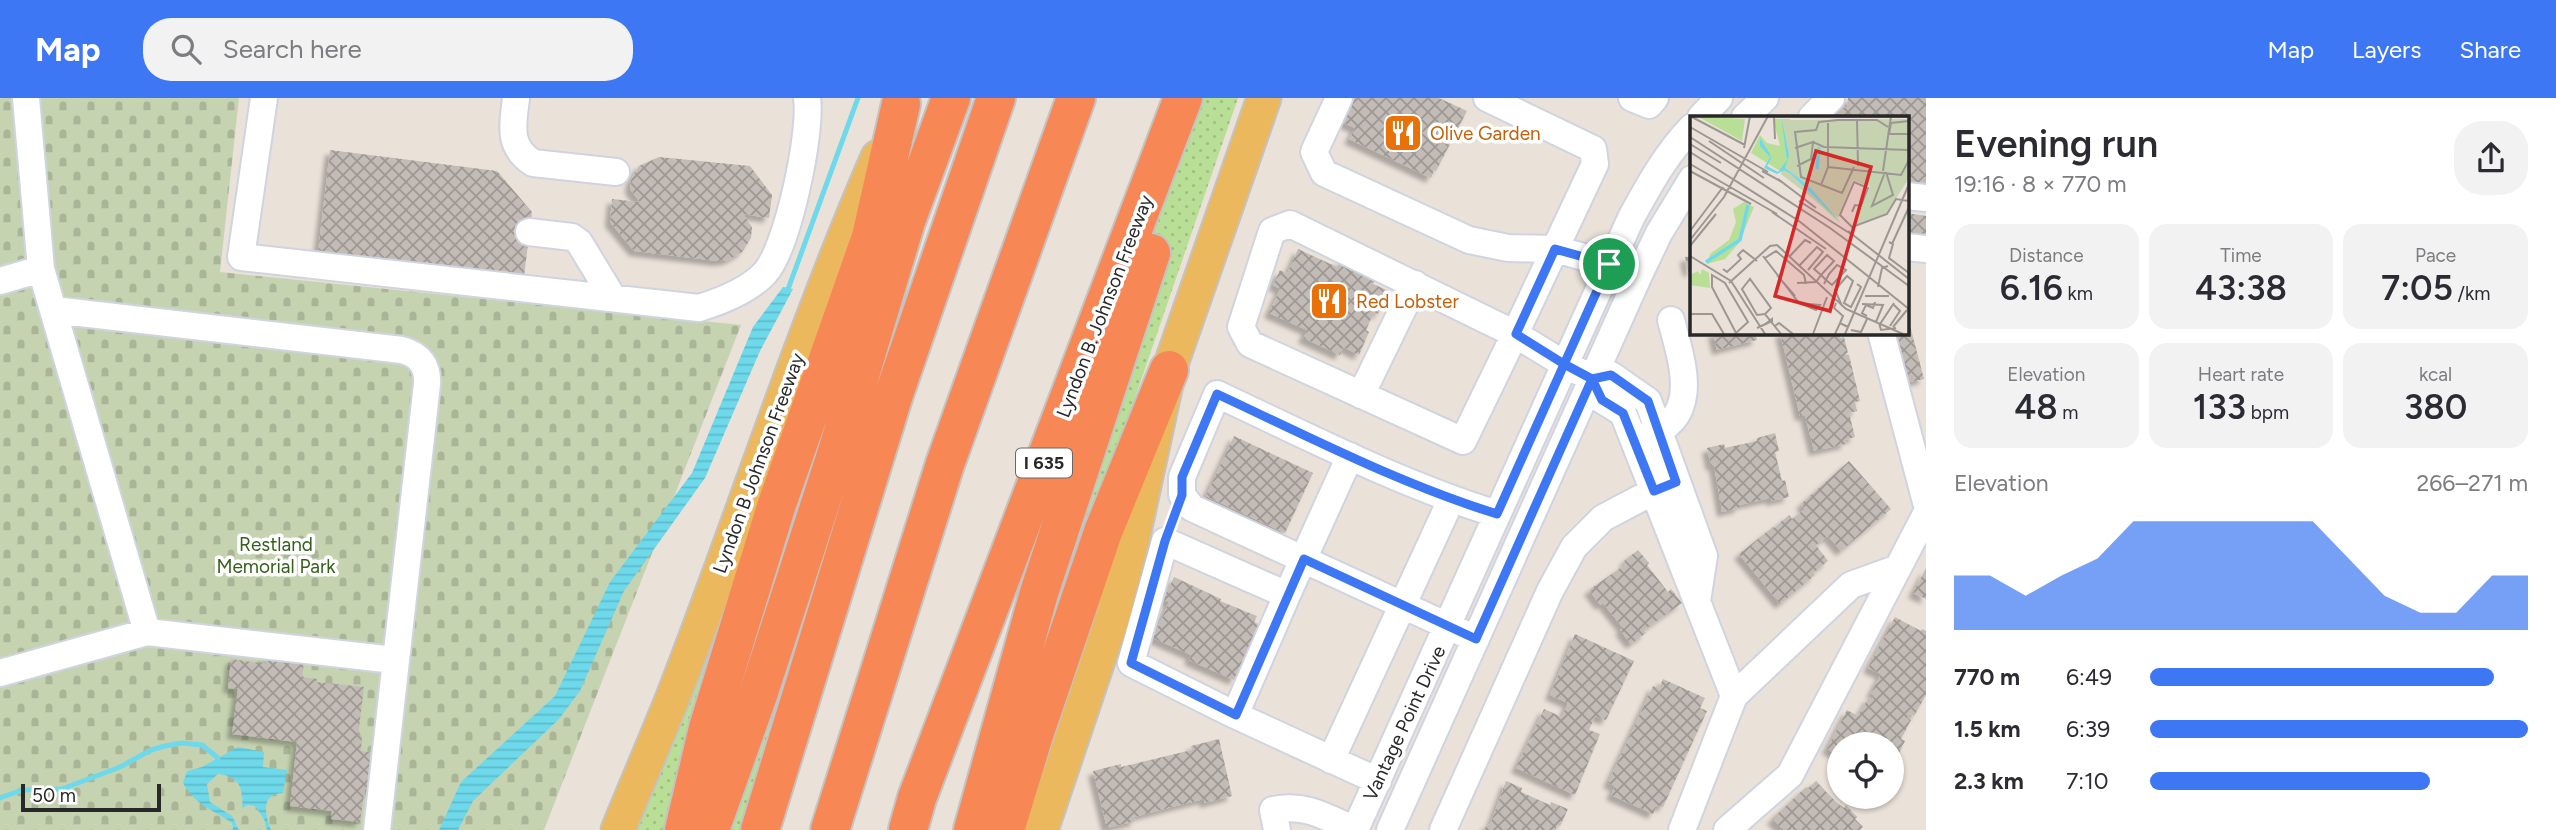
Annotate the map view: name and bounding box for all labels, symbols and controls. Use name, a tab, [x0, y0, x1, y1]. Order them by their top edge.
search box	[143, 18, 633, 81]
text: Map	[35, 30, 101, 69]
icon: search	[167, 30, 205, 68]
text: Search here	[223, 33, 362, 65]
text: Map	[2267, 35, 2314, 64]
text: Layers	[2352, 35, 2421, 64]
text: Share	[2459, 35, 2521, 64]
restaurant icon: Olive Garden	[1382, 112, 1424, 154]
inset map	[1690, 116, 1909, 334]
text: Evening run	[1954, 121, 2158, 167]
button: share	[2454, 121, 2528, 195]
place label: Olive Garden	[1430, 122, 1541, 145]
text: 19:16 · 8 × 770 m	[1954, 170, 2127, 198]
street label: Lyndon B. Johnson Freeway	[1051, 192, 1158, 421]
pin	[1579, 234, 1639, 294]
text: Distance	[2009, 244, 2084, 267]
text: Time	[2220, 244, 2262, 267]
text: Pace	[2415, 244, 2456, 267]
icon: arrive	[1590, 245, 1628, 283]
text: 6.16	[2000, 267, 2063, 309]
text: 43:38	[2195, 267, 2287, 309]
text: 7:05	[2381, 267, 2453, 309]
restaurant icon: Red Lobster	[1308, 280, 1350, 322]
text: km	[2063, 282, 2093, 305]
text: /km	[2453, 282, 2490, 305]
place label: Red Lobster	[1356, 290, 1459, 313]
street label: Lyndon B Johnson Freeway	[708, 350, 809, 576]
text: Elevation	[2007, 363, 2085, 386]
text: Heart rate	[2198, 363, 2284, 386]
text: kcal	[2419, 363, 2452, 386]
text: 48	[2014, 386, 2058, 428]
text: 133	[2193, 386, 2246, 428]
text: 380	[2404, 386, 2467, 428]
text: m	[2058, 401, 2078, 424]
text: bpm	[2246, 401, 2289, 424]
road number: I 635	[1016, 449, 1072, 478]
text: Elevation	[1954, 469, 2049, 497]
text: 266–271 m	[2416, 469, 2528, 497]
park label: Restland Memorial Park	[216, 533, 336, 578]
street label: Vantage Point Drive	[1358, 642, 1450, 804]
text: 770 m	[1954, 663, 2020, 691]
text: 6:49	[2066, 663, 2112, 691]
text: 1.5 km	[1954, 715, 2021, 743]
text: 6:39	[2066, 715, 2110, 743]
map controls	[1827, 732, 1904, 809]
button: locate	[1827, 732, 1904, 809]
text: 2.3 km	[1954, 767, 2024, 795]
text: 7:10	[2066, 767, 2108, 795]
scale bar	[21, 781, 161, 813]
text: 50 m	[32, 784, 76, 807]

